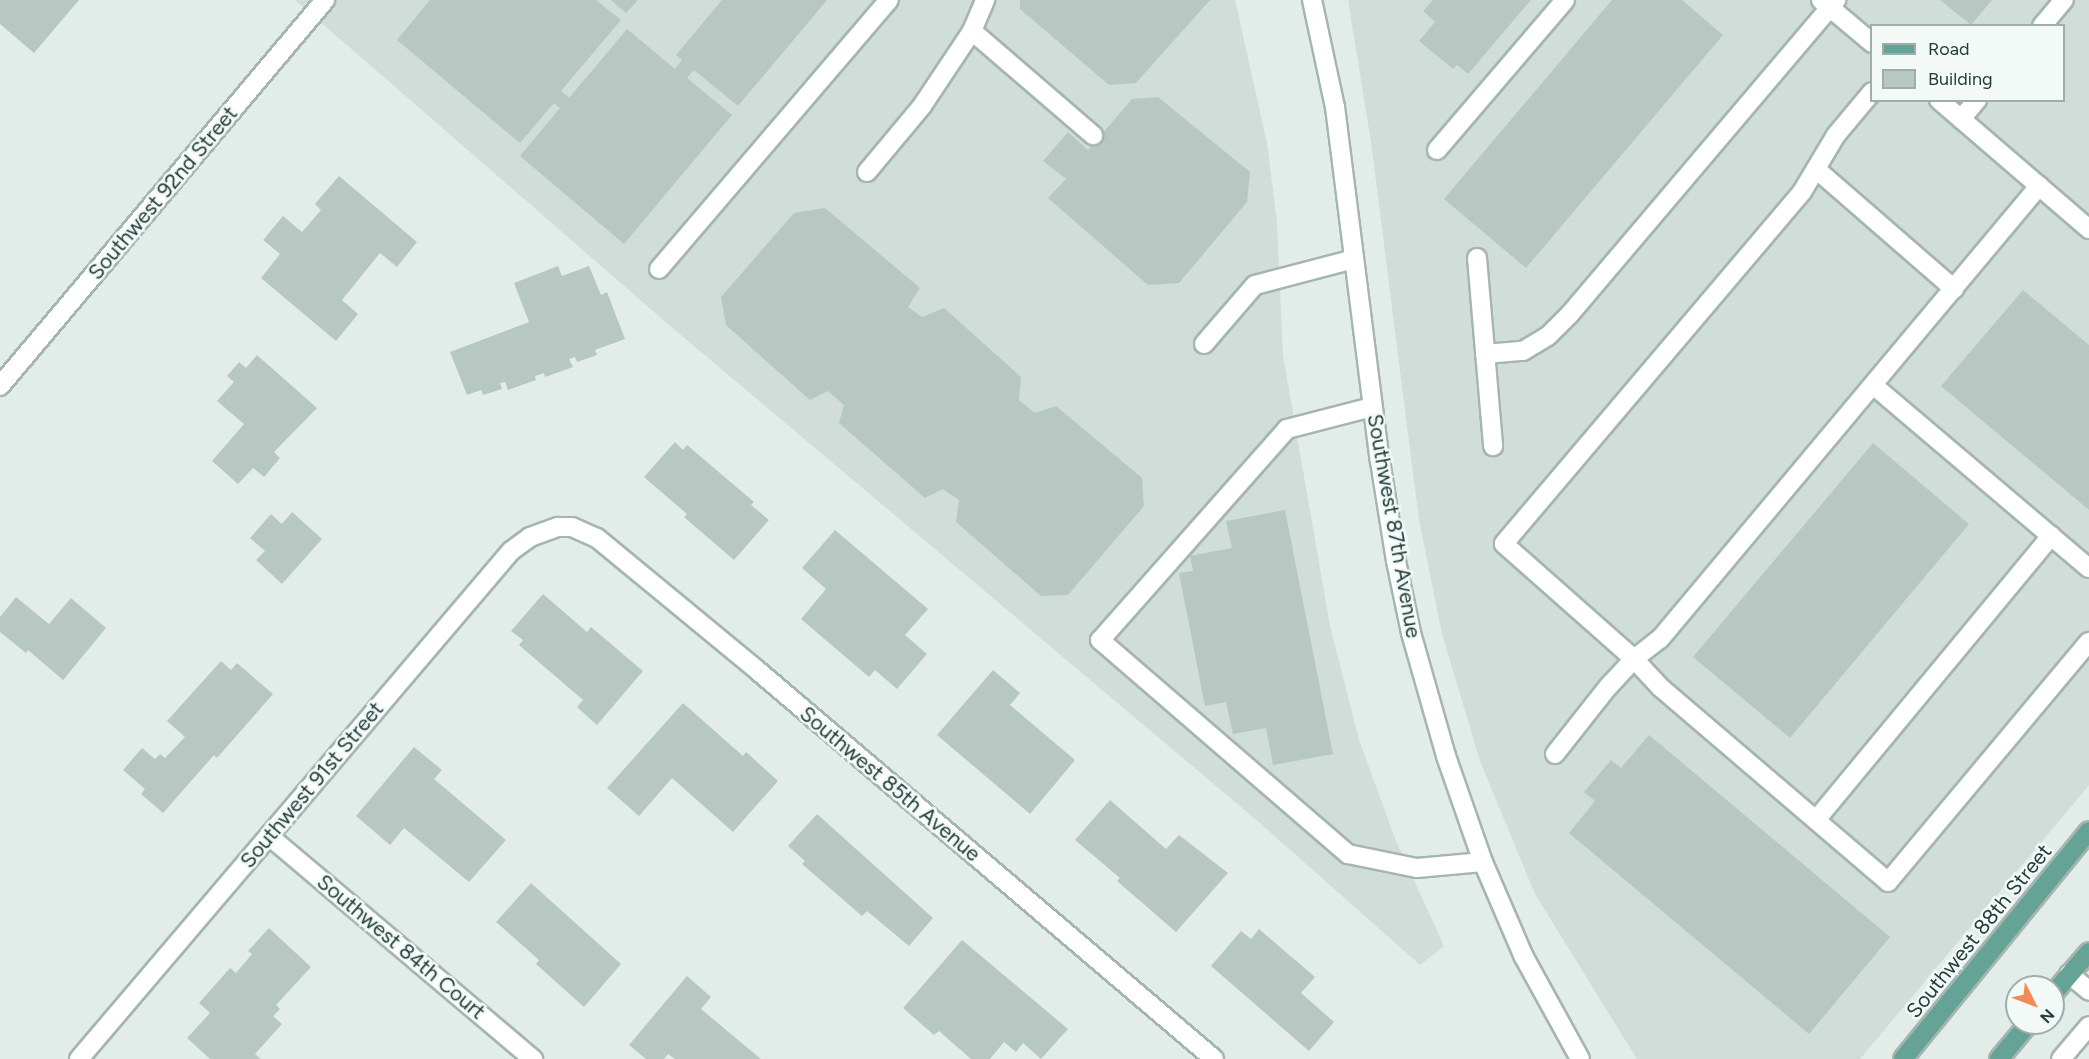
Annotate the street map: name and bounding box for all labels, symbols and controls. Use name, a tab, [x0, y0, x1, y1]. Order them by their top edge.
legend	[1870, 24, 2065, 102]
text: Road	[1928, 38, 1969, 60]
text: Building	[1928, 68, 1993, 90]
street label: Southwest 92nd Street	[83, 101, 243, 285]
street label: Southwest 87th Avenue	[1362, 412, 1426, 640]
street label: Southwest 91st Street	[235, 697, 389, 873]
street label: Southwest 85th Avenue	[795, 701, 985, 867]
street label: Southwest 88th Street	[1901, 839, 2057, 1023]
street label: Southwest 84th Court	[312, 869, 490, 1025]
north arrow	[2005, 975, 2065, 1035]
text: N	[2036, 1005, 2058, 1027]

